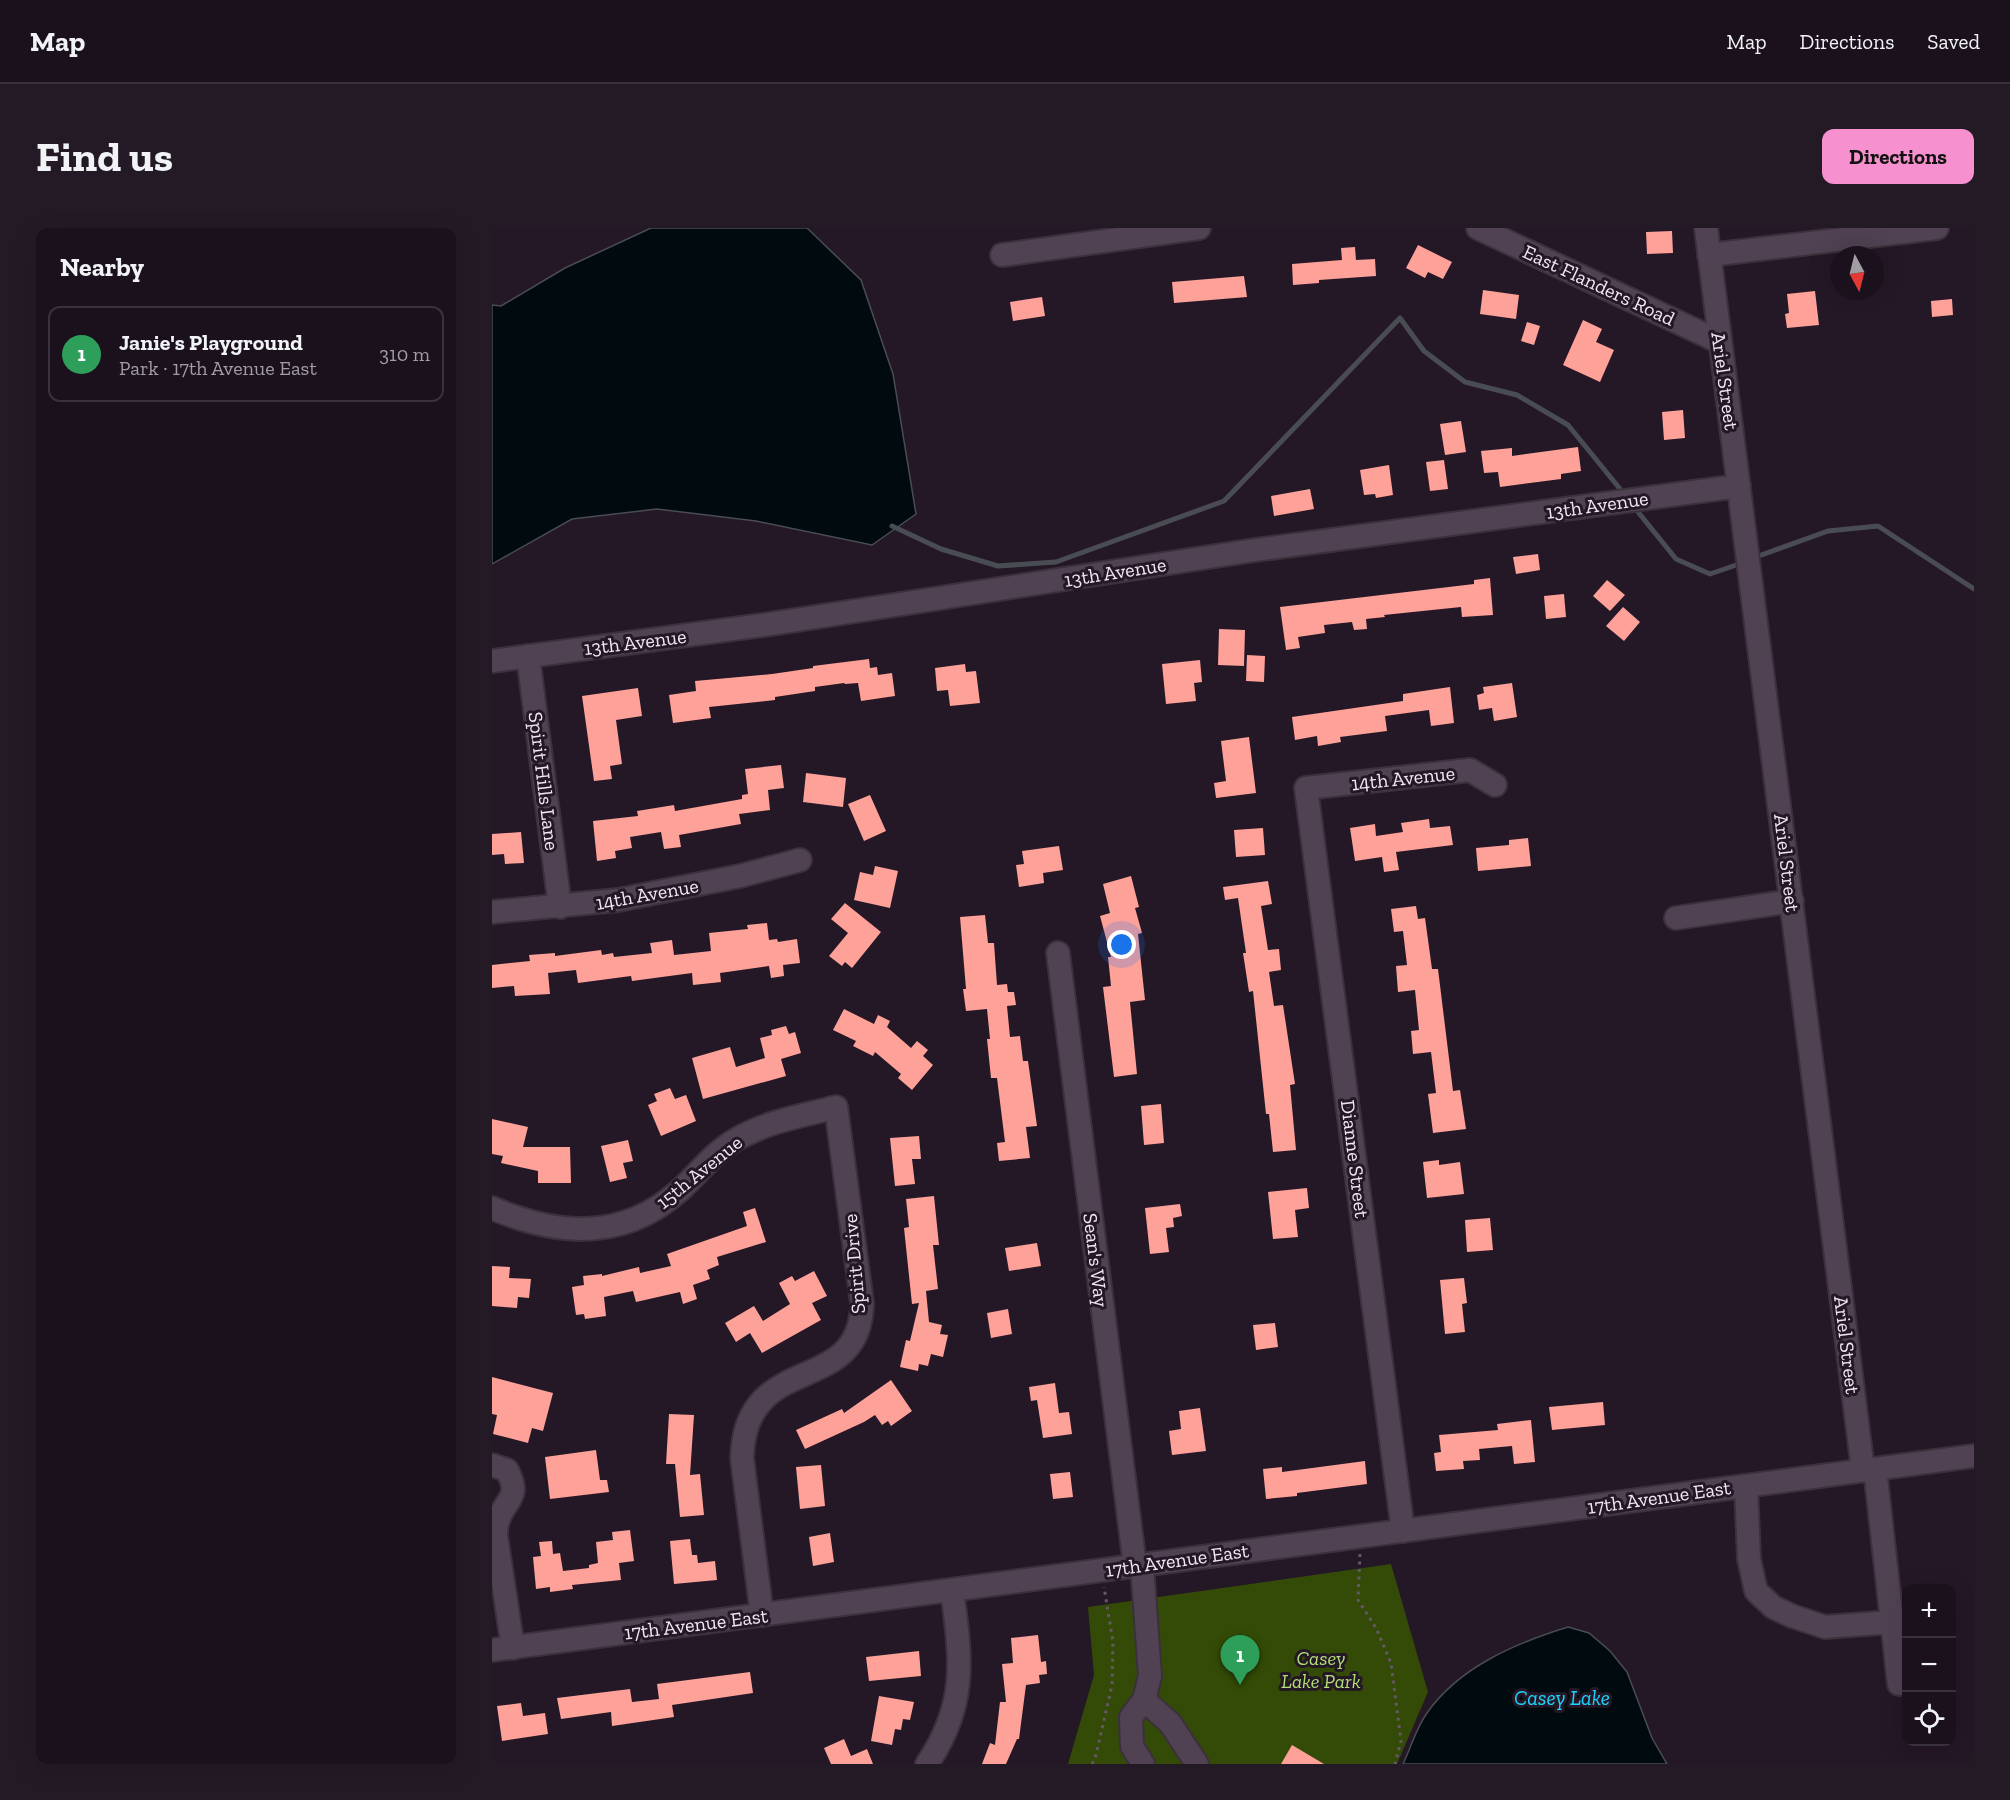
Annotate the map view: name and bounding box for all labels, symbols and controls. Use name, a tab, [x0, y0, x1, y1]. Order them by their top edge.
text: Map	[30, 25, 85, 58]
text: Map	[1727, 29, 1767, 54]
text: Directions	[1800, 29, 1894, 54]
text: Saved	[1927, 29, 1980, 54]
button: Directions	[1822, 129, 1974, 184]
text: Find us	[36, 131, 173, 182]
street label: East Flanders Road	[1519, 239, 1679, 331]
north arrow	[1830, 246, 1884, 300]
text: Nearby	[60, 251, 144, 283]
text: Janie's Playground	[119, 329, 303, 356]
street label: Ariel Street	[1706, 330, 1744, 432]
text: 1	[77, 342, 86, 366]
text: 310 m	[379, 342, 430, 366]
text: Park · 17th Avenue East	[119, 356, 317, 380]
street label: 13th Avenue	[1544, 486, 1650, 524]
street label: 13th Avenue	[1062, 552, 1168, 592]
street label: 13th Avenue	[582, 624, 688, 660]
street label: Spirit Hills Lane	[524, 710, 564, 852]
street label: 14th Avenue	[1350, 761, 1456, 795]
street label: Ariel Street	[1769, 812, 1805, 914]
street label: 14th Avenue	[594, 873, 700, 915]
your location	[1107, 930, 1136, 959]
street label: Dianne Street	[1336, 1099, 1374, 1220]
street label: 15th Avenue	[651, 1130, 747, 1214]
street label: Sean's Way	[1078, 1212, 1114, 1309]
street label: Spirit Drive	[838, 1213, 870, 1315]
street label: Ariel Street	[1829, 1294, 1865, 1396]
street label: 17th Avenue East	[1586, 1475, 1733, 1519]
street label: 17th Avenue East	[1104, 1538, 1251, 1582]
map controls	[1902, 1584, 1956, 1746]
button: +	[1902, 1584, 1956, 1638]
street label: 17th Avenue East	[623, 1603, 770, 1645]
pin: 1	[1220, 1636, 1260, 1685]
button: −	[1902, 1638, 1956, 1692]
park label: Casey Lake Park	[1281, 1646, 1361, 1693]
water label: Casey Lake	[1514, 1685, 1610, 1710]
button: locate	[1902, 1692, 1956, 1746]

